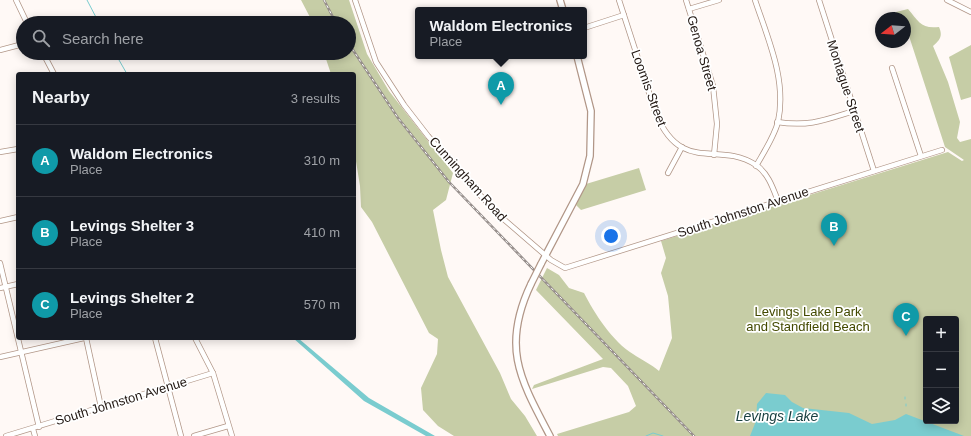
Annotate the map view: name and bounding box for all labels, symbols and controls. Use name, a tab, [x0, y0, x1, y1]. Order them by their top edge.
popup	[415, 7, 587, 59]
north arrow	[875, 12, 911, 48]
street label: Genoa Street	[684, 14, 720, 93]
search box	[16, 16, 356, 60]
text: Waldom Electronics	[430, 17, 572, 34]
icon: search	[30, 27, 52, 49]
text: Search here	[62, 30, 144, 47]
text: Place	[430, 34, 462, 49]
street label: Montague Street	[824, 38, 868, 134]
street label: Loomis Street	[628, 48, 670, 129]
pin: A	[488, 72, 514, 105]
text: Nearby	[32, 88, 90, 107]
text: 3 results	[291, 91, 340, 106]
street label: Cunningham Road	[426, 134, 510, 224]
text: Waldom Electronics	[70, 145, 213, 162]
text: A	[40, 153, 50, 168]
text: 310 m	[304, 153, 340, 168]
text: Place	[70, 162, 103, 177]
street label: South Johnston Avenue	[675, 184, 811, 240]
pin: B	[821, 213, 847, 246]
text: Levings Shelter 3	[70, 217, 194, 234]
text: B	[40, 225, 50, 240]
text: 410 m	[304, 225, 340, 240]
your location	[601, 226, 621, 246]
text: Place	[70, 234, 103, 249]
text: Levings Shelter 2	[70, 289, 194, 306]
text: C	[40, 297, 50, 312]
text: 570 m	[304, 297, 340, 312]
pin: C	[893, 303, 919, 336]
park label: Levings Lake Park and Standfield Beach	[746, 304, 870, 334]
text: Place	[70, 306, 103, 321]
map controls	[923, 316, 959, 424]
button: +	[923, 316, 959, 352]
button: −	[923, 352, 959, 388]
street label: South Johnston Avenue	[53, 374, 189, 428]
button: layers	[923, 388, 959, 424]
water label: Levings Lake	[736, 408, 818, 424]

